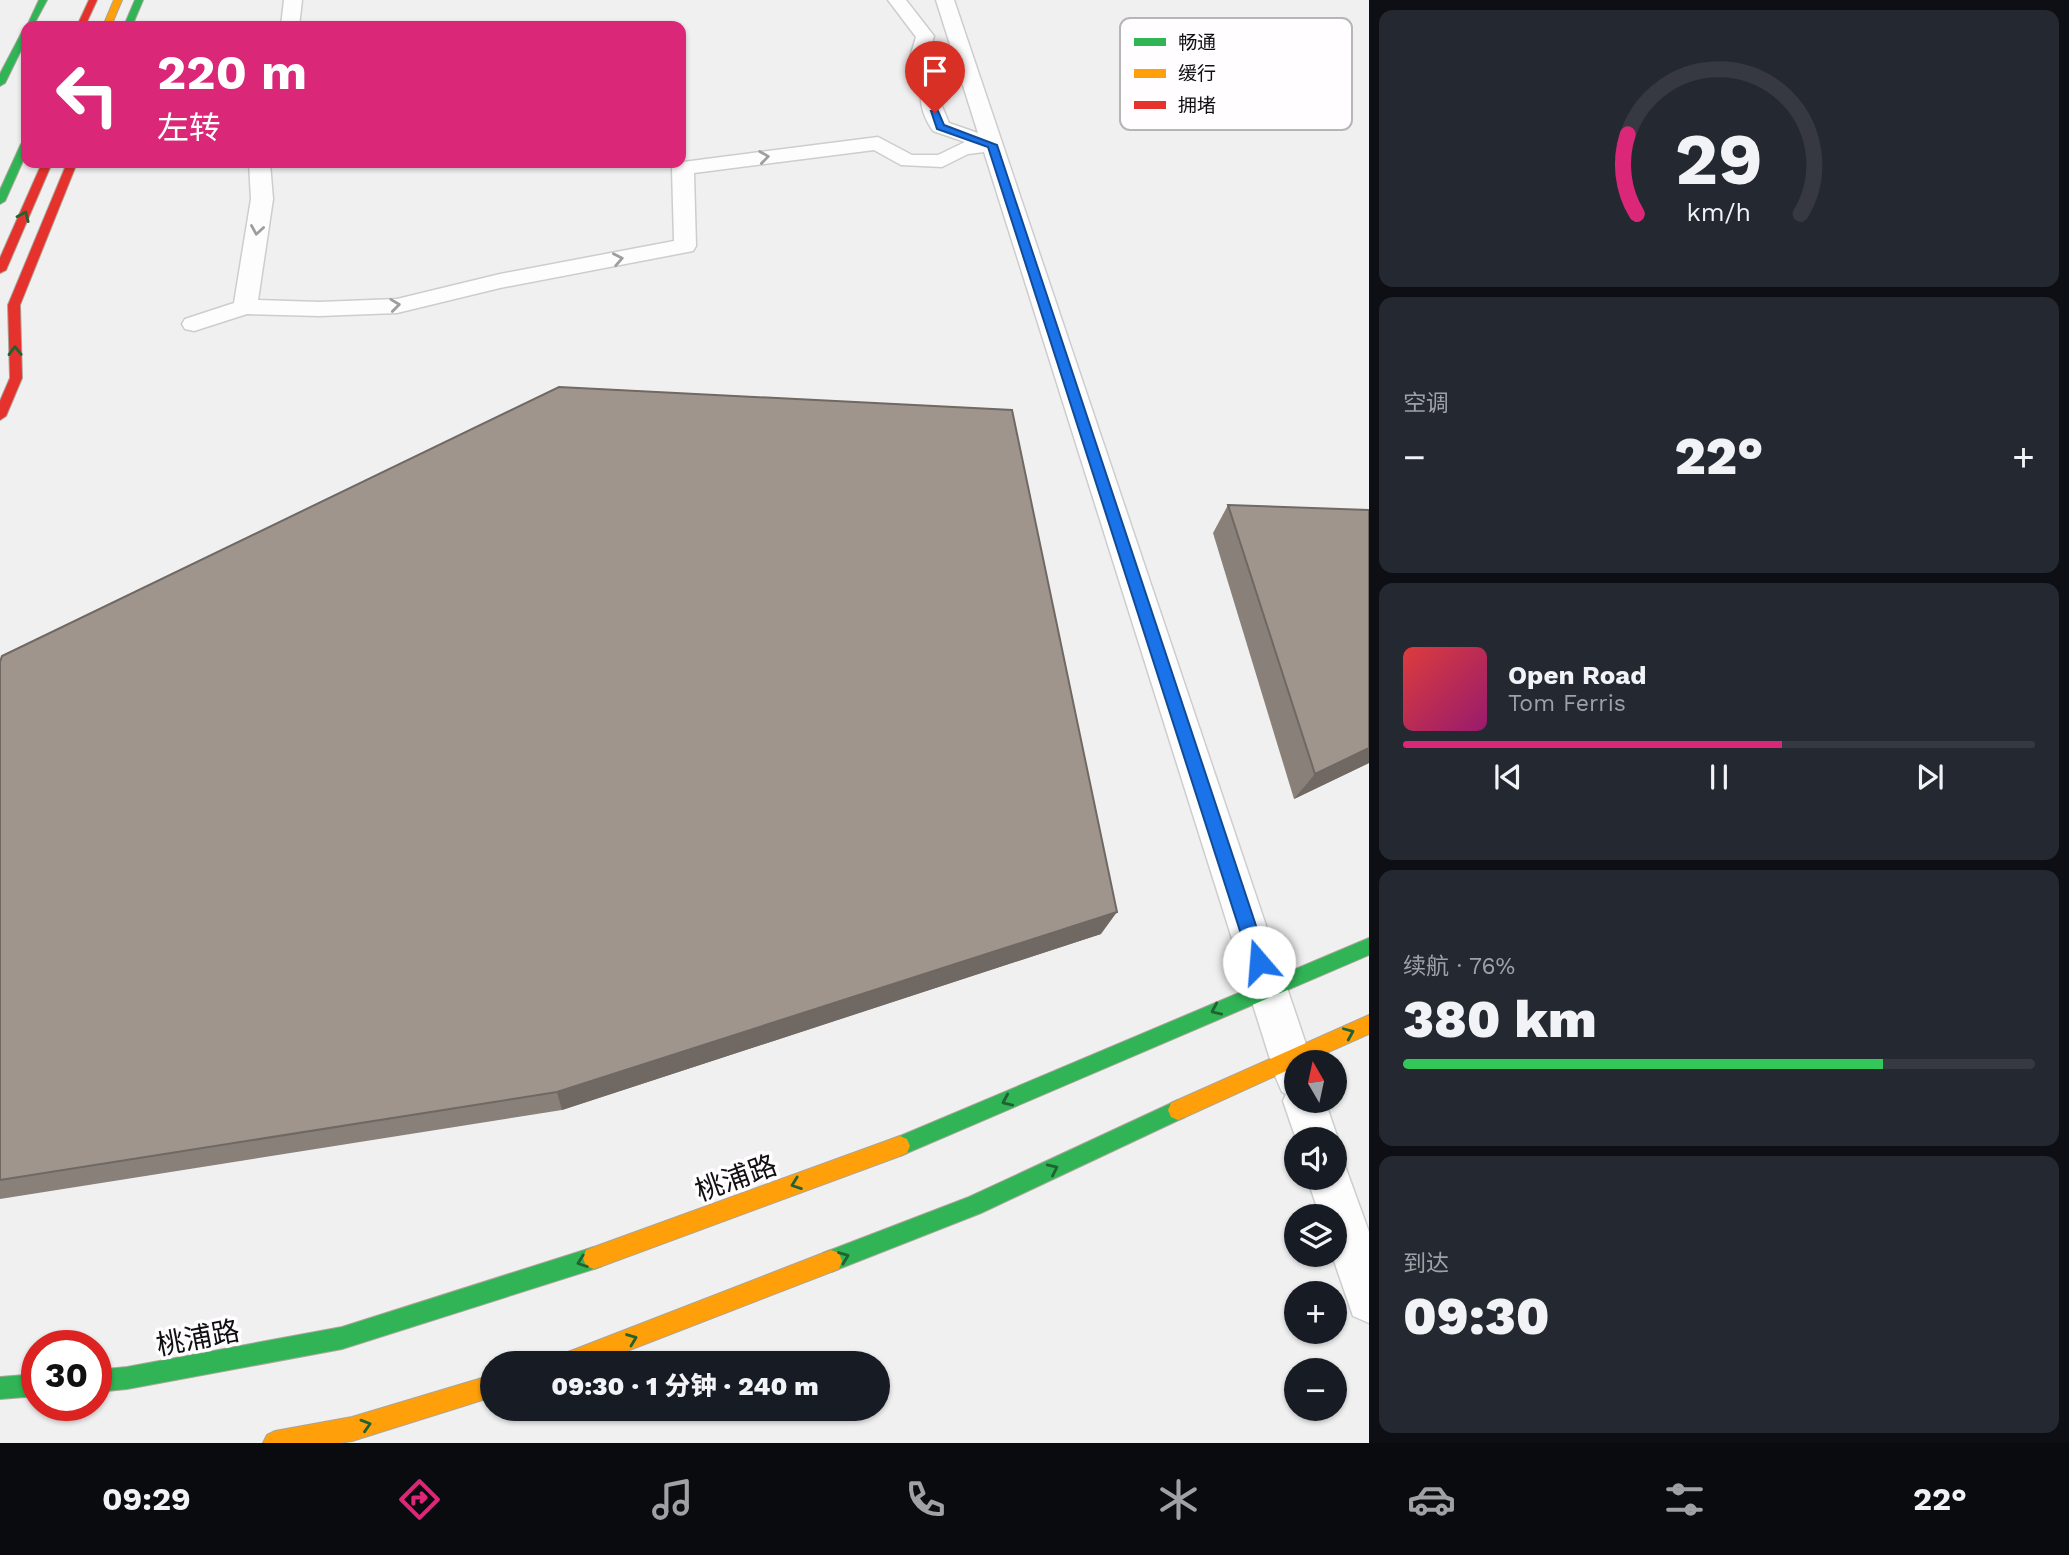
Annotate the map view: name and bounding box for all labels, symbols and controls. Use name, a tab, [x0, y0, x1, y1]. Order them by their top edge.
legend	[1120, 18, 1352, 130]
text: 畅通	[1178, 31, 1216, 54]
pin	[905, 41, 965, 113]
text: 220 m	[157, 43, 307, 101]
icon: left	[42, 49, 133, 140]
icon: arrive	[916, 52, 954, 90]
text: 缓行	[1178, 62, 1216, 85]
text: 拥堵	[1178, 94, 1216, 117]
text: 左转	[157, 109, 221, 147]
text: 29	[1675, 117, 1763, 203]
one-way arrow	[758, 150, 770, 165]
text: km/h	[1687, 198, 1751, 227]
one-way arrow	[16, 211, 30, 223]
one-way arrow	[250, 225, 265, 236]
one-way arrow	[612, 252, 624, 267]
one-way arrow	[389, 298, 401, 313]
one-way arrow	[7, 345, 23, 355]
text: 空调	[1403, 390, 1449, 417]
text: 22°	[1675, 426, 1763, 487]
text: −	[1403, 435, 1426, 479]
text: +	[2012, 435, 2035, 479]
text: Open Road	[1508, 660, 1646, 690]
text: Tom Ferris	[1508, 690, 1626, 717]
icon: previous	[1489, 758, 1527, 796]
icon: pause	[1700, 758, 1738, 796]
icon: next	[1911, 758, 1949, 796]
position arrow	[1222, 925, 1296, 999]
text: 续航 · 76%	[1403, 953, 1515, 980]
text: 380 km	[1403, 989, 1597, 1050]
one-way arrow	[1211, 1002, 1223, 1016]
one-way arrow	[1342, 1027, 1354, 1041]
north arrow	[1284, 1050, 1348, 1113]
map controls	[1284, 1050, 1347, 1421]
one-way arrow	[1002, 1093, 1015, 1107]
button: sound	[1284, 1127, 1347, 1190]
street label: 桃浦路	[691, 1148, 781, 1208]
one-way arrow	[1046, 1163, 1058, 1177]
one-way arrow	[790, 1176, 802, 1190]
button: layers	[1284, 1204, 1347, 1267]
text: 到达	[1403, 1250, 1449, 1277]
one-way arrow	[837, 1251, 849, 1265]
one-way arrow	[576, 1254, 588, 1268]
button: +	[1284, 1281, 1347, 1344]
text: 09:30	[1403, 1286, 1550, 1347]
street label: 桃浦路	[154, 1314, 242, 1362]
speed limit sign: 30	[21, 1330, 112, 1421]
one-way arrow	[625, 1334, 637, 1348]
button: −	[1284, 1358, 1347, 1421]
text: 09:30 · 1 分钟 · 240 m	[551, 1371, 819, 1401]
one-way arrow	[360, 1418, 372, 1433]
icon: directions	[395, 1475, 444, 1524]
icon: music	[648, 1475, 697, 1524]
icon: phone	[901, 1475, 950, 1524]
icon: climate	[1154, 1475, 1203, 1524]
icon: car	[1407, 1475, 1456, 1524]
icon: filters	[1660, 1475, 1709, 1524]
text: 09:29	[102, 1480, 191, 1518]
text: 22°	[1913, 1480, 1967, 1518]

